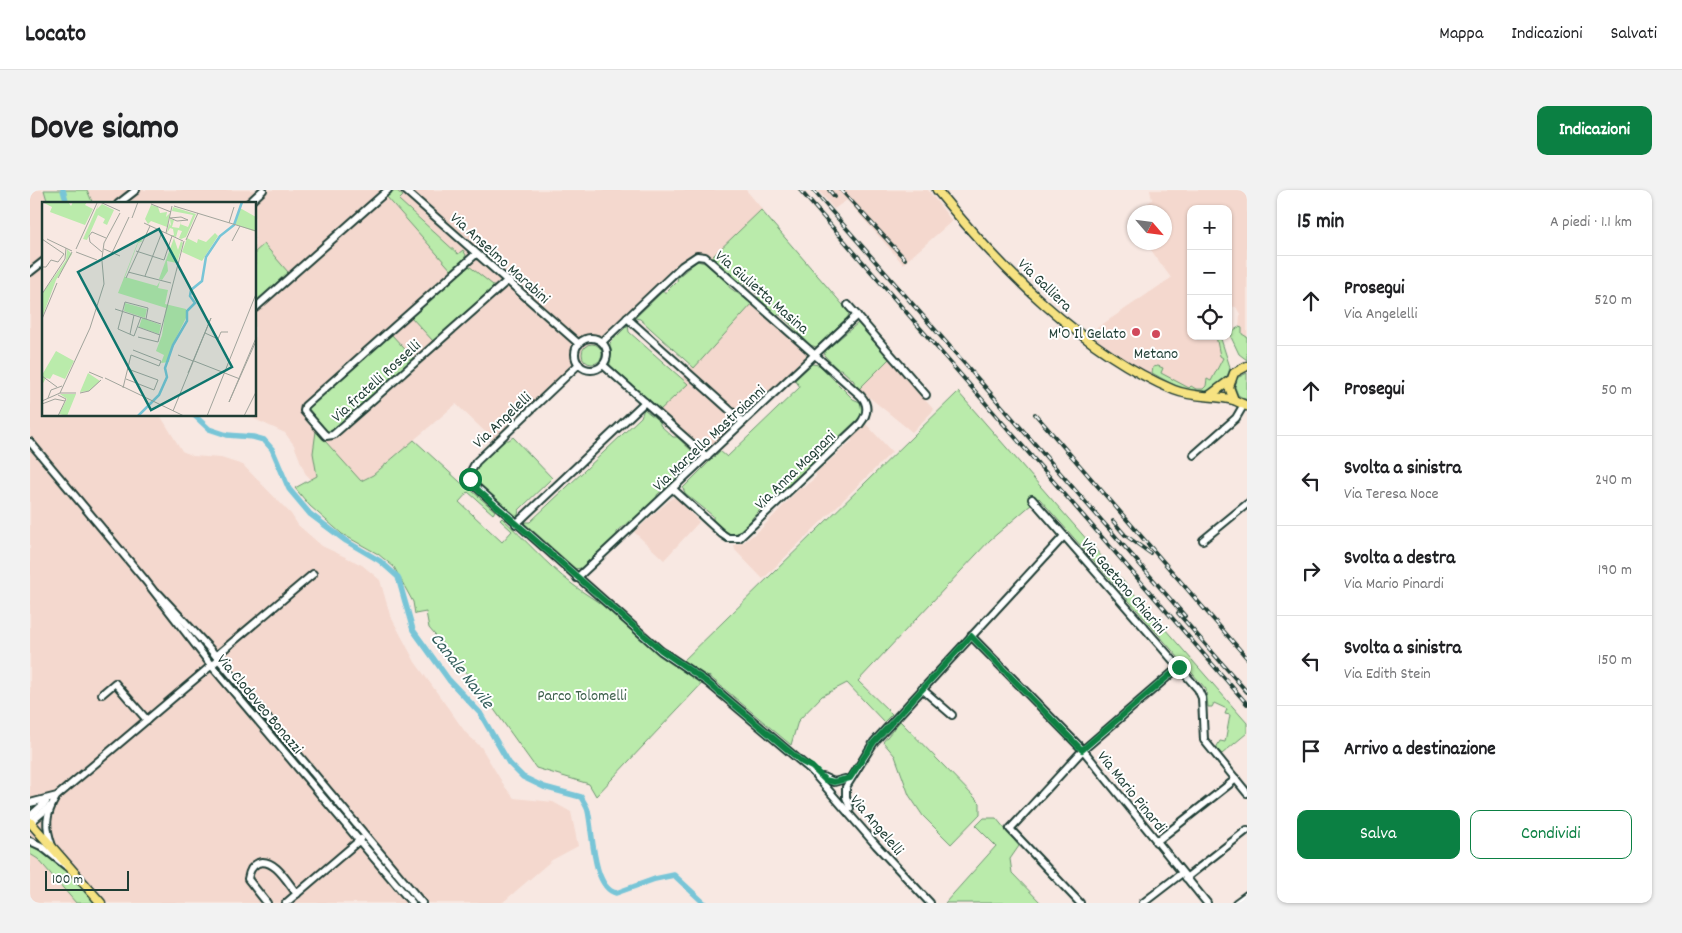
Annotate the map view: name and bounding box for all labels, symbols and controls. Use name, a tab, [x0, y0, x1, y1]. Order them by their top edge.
text: Locato	[25, 18, 86, 52]
text: Mappa	[1439, 22, 1483, 47]
text: Indicazioni	[1511, 22, 1582, 47]
text: Salvati	[1610, 22, 1657, 47]
text: Dove siamo	[30, 105, 179, 155]
button: Indicazioni	[1537, 106, 1652, 155]
inset map	[42, 202, 256, 416]
north arrow	[1127, 205, 1172, 250]
map controls	[1187, 205, 1232, 340]
button: +	[1187, 205, 1232, 250]
street label: Via Anselmo Marabini	[444, 208, 555, 310]
text: 15 min	[1297, 208, 1344, 238]
text: A piedi · 1.1 km	[1550, 211, 1632, 234]
street label: Via Giulietta Masina	[709, 246, 814, 341]
button: −	[1187, 250, 1232, 295]
street label: Via Galliera	[1012, 254, 1077, 318]
text: Prosegui	[1344, 276, 1404, 303]
icon: ahead	[1297, 287, 1325, 315]
text: 520 m	[1594, 289, 1632, 312]
button: locate	[1187, 295, 1232, 340]
text: Via Angelelli	[1344, 303, 1417, 326]
place label: M'O Il Gelato	[1049, 323, 1126, 346]
marker: M'O Il Gelato	[1130, 326, 1142, 338]
marker: Metano	[1150, 328, 1162, 340]
street label: Via fratelli Rosselli	[327, 335, 427, 429]
place label: Metano	[1134, 343, 1178, 366]
icon: ahead	[1297, 377, 1325, 405]
text: Prosegui	[1344, 377, 1404, 404]
text: 50 m	[1601, 379, 1632, 402]
street label: Via Marcello Mastroianni	[648, 380, 771, 497]
street label: Via Angelelli	[468, 387, 537, 454]
street label: Via Anna Magnani	[750, 426, 842, 516]
text: Svolta a sinistra	[1344, 456, 1462, 483]
icon: left	[1297, 467, 1325, 495]
route start	[459, 468, 482, 491]
text: 240 m	[1595, 469, 1632, 492]
text: Via Teresa Noce	[1344, 483, 1439, 506]
street label: Via Gaetano Chiarini	[1075, 533, 1171, 640]
text: Svolta a destra	[1344, 546, 1455, 573]
icon: right	[1297, 557, 1325, 585]
text: 190 m	[1598, 559, 1632, 582]
text: Via Mario Pinardi	[1344, 573, 1444, 596]
water label: Canale Navile	[423, 628, 499, 716]
text: Svolta a sinistra	[1344, 636, 1462, 663]
icon: left	[1297, 647, 1325, 675]
text: 150 m	[1598, 649, 1632, 672]
street label: Via Clodoveo Bonazzi	[210, 650, 308, 760]
route end	[1168, 656, 1191, 679]
text: Via Edith Stein	[1344, 663, 1431, 686]
park label: Parco Tolomelli	[537, 685, 627, 708]
icon: arrive	[1297, 737, 1325, 765]
text: Arrivo a destinazione	[1344, 737, 1496, 764]
street label: Via Mario Pinardi	[1091, 747, 1171, 839]
street label: Via Angelelli	[844, 790, 909, 861]
button: Salva	[1297, 810, 1460, 859]
button: Condividi	[1470, 810, 1632, 859]
scale bar	[45, 868, 129, 891]
text: 100 m	[52, 870, 83, 890]

